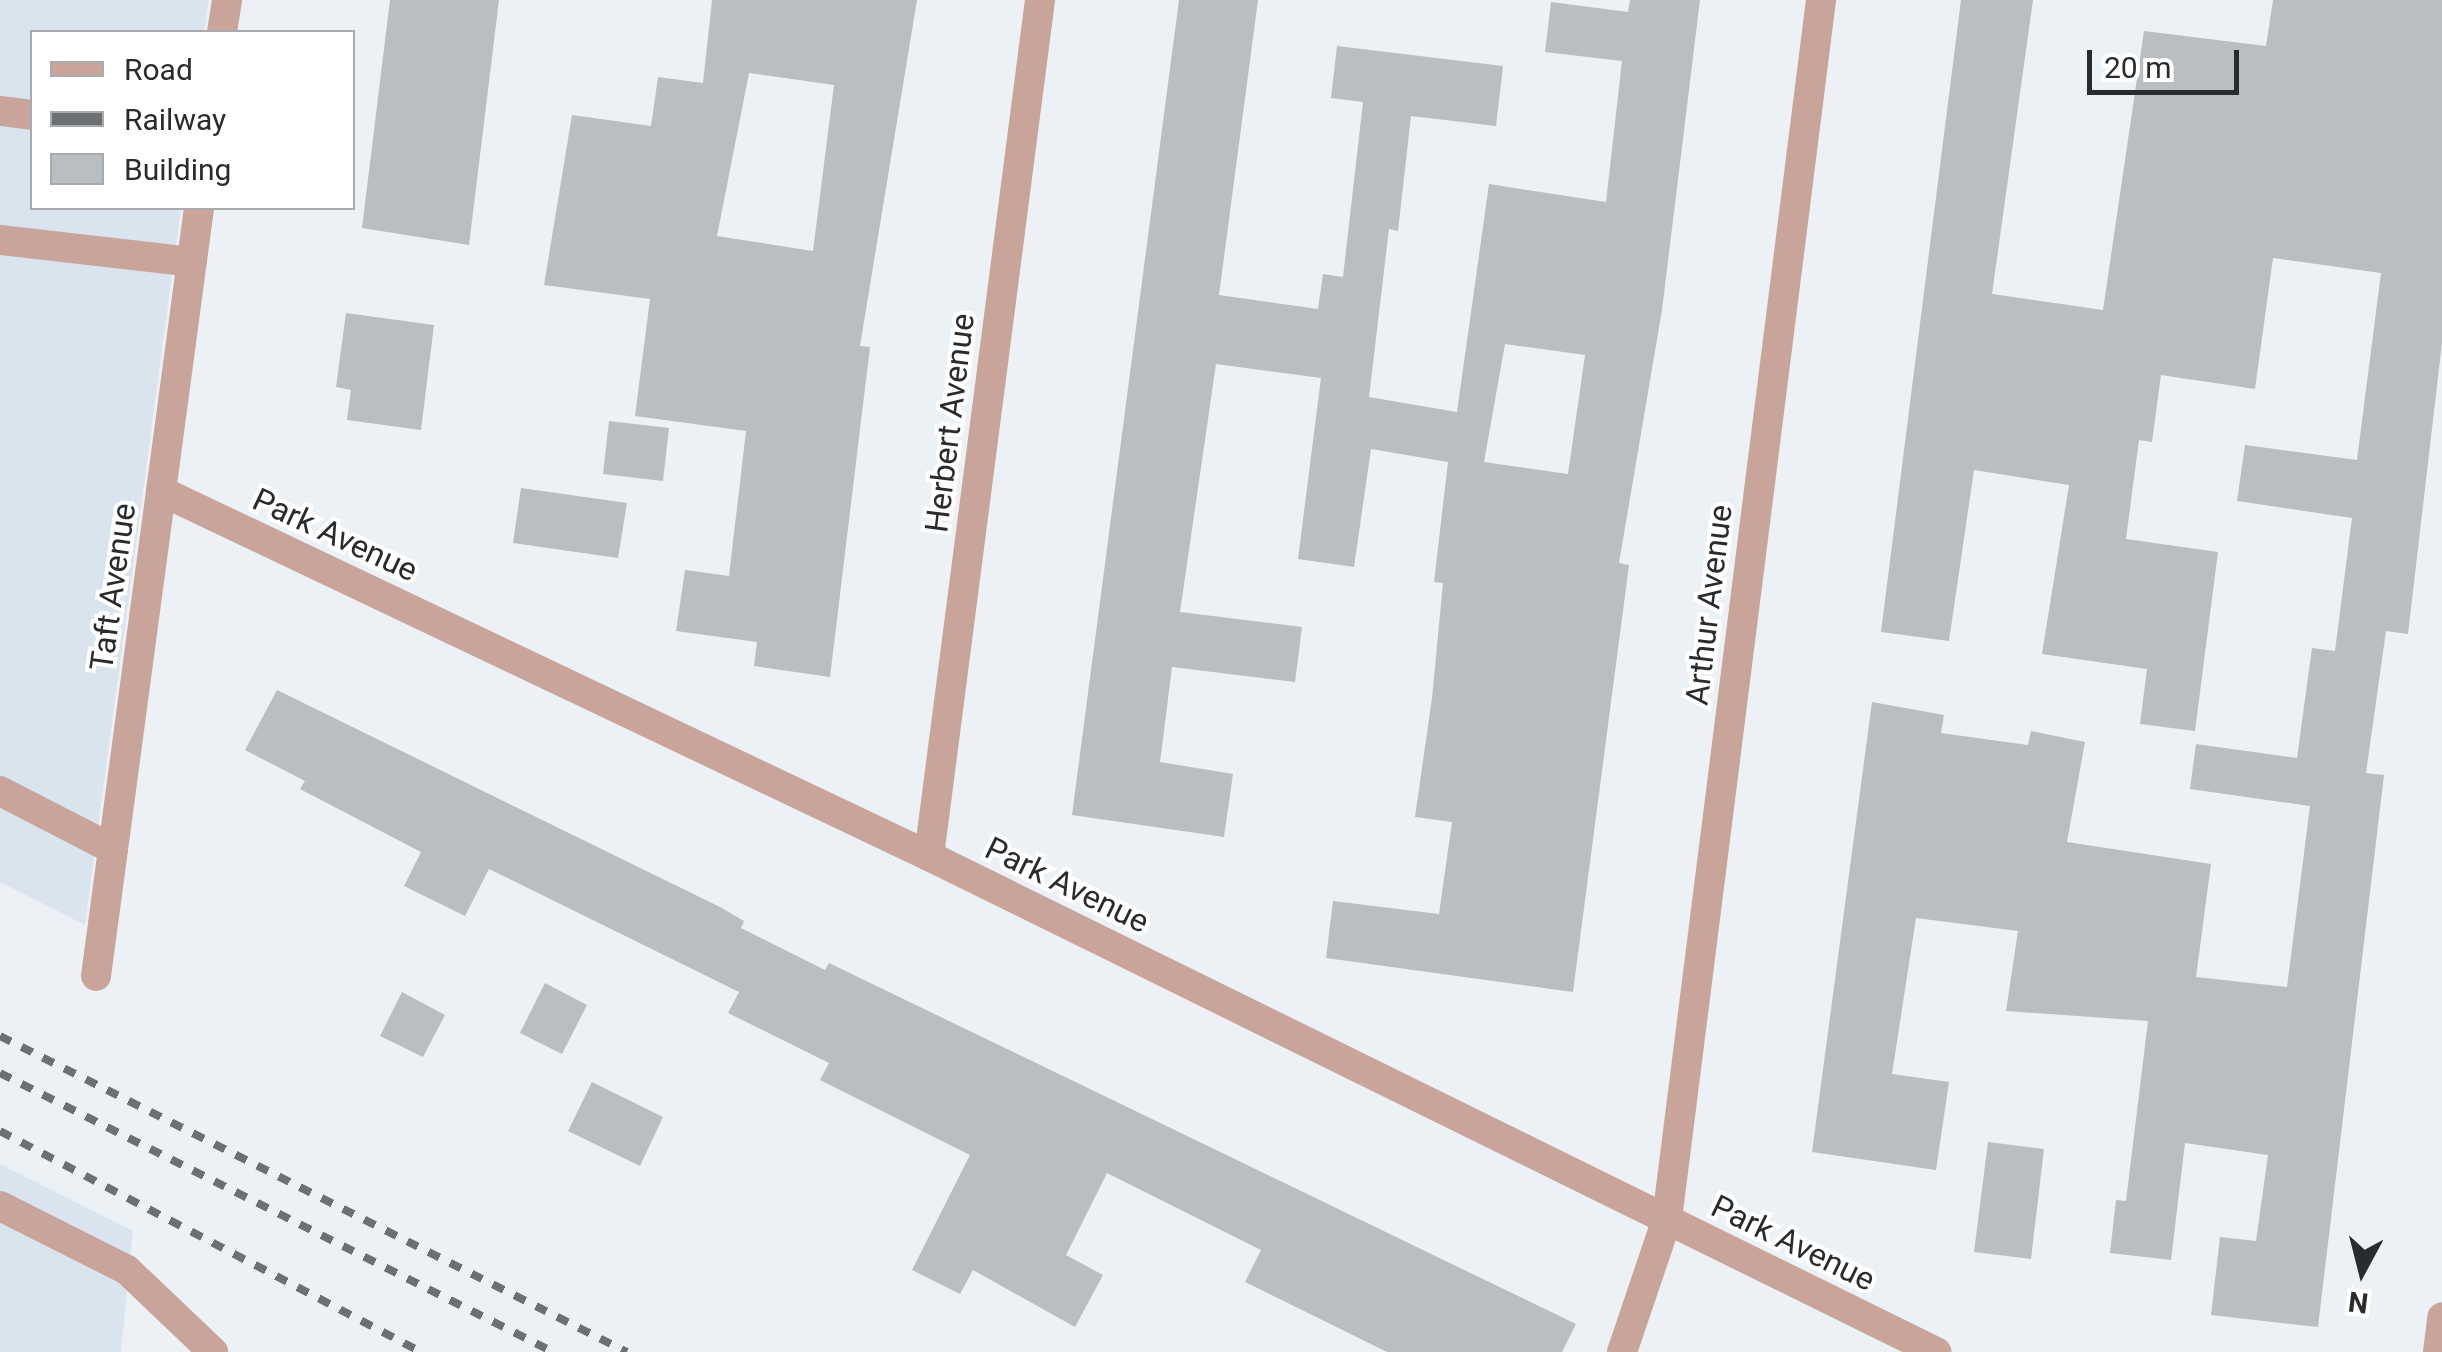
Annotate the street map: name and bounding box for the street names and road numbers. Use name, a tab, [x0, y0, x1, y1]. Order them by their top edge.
street label: Herbert Avenue	[918, 311, 982, 535]
street label: Park Avenue	[247, 480, 423, 590]
street label: Taft Avenue	[82, 501, 144, 673]
street label: Arthur Avenue	[1678, 503, 1740, 707]
street label: Park Avenue	[979, 829, 1155, 941]
street label: Park Avenue	[1705, 1187, 1881, 1299]

